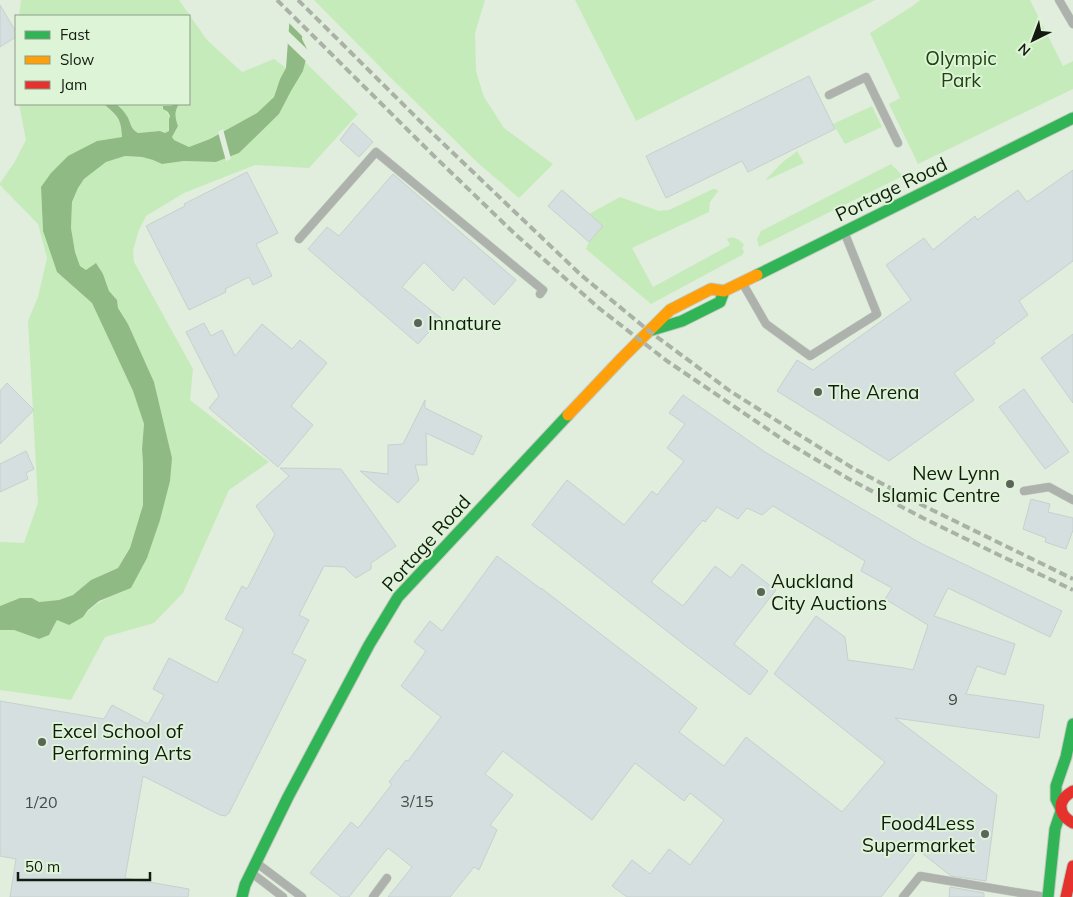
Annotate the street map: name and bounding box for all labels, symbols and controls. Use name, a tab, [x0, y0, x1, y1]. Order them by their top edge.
legend	[15, 15, 190, 105]
north arrow	[1008, 15, 1058, 65]
text: Fast	[60, 25, 90, 44]
text: N	[1014, 39, 1034, 60]
park label: Olympic Park	[925, 46, 997, 92]
text: Slow	[60, 50, 94, 69]
text: Jam	[60, 75, 87, 94]
street label: Portage Road	[831, 152, 951, 226]
place label: Innature	[428, 311, 501, 335]
marker: Innature	[412, 317, 424, 329]
place label: The Arena	[828, 380, 920, 404]
marker: The Arena	[812, 386, 824, 398]
place label: New Lynn Islamic Centre	[877, 461, 1000, 507]
marker: New Lynn Islamic Centre	[1004, 478, 1016, 490]
street label: Portage Road	[376, 490, 476, 596]
place label: Auckland City Auctions	[771, 569, 887, 615]
marker: Auckland City Auctions	[755, 586, 767, 598]
house number: 9	[948, 689, 958, 709]
place label: Excel School of Performing Arts	[52, 719, 192, 765]
marker: Excel School of Performing Arts	[36, 736, 48, 748]
house number: 3/15	[400, 791, 434, 811]
house number: 1/20	[24, 792, 58, 812]
place label: Food4Less Supermarket	[862, 811, 975, 857]
marker: Food4Less Supermarket	[979, 828, 991, 840]
scale bar	[18, 850, 150, 882]
text: 50 m	[25, 857, 60, 876]

